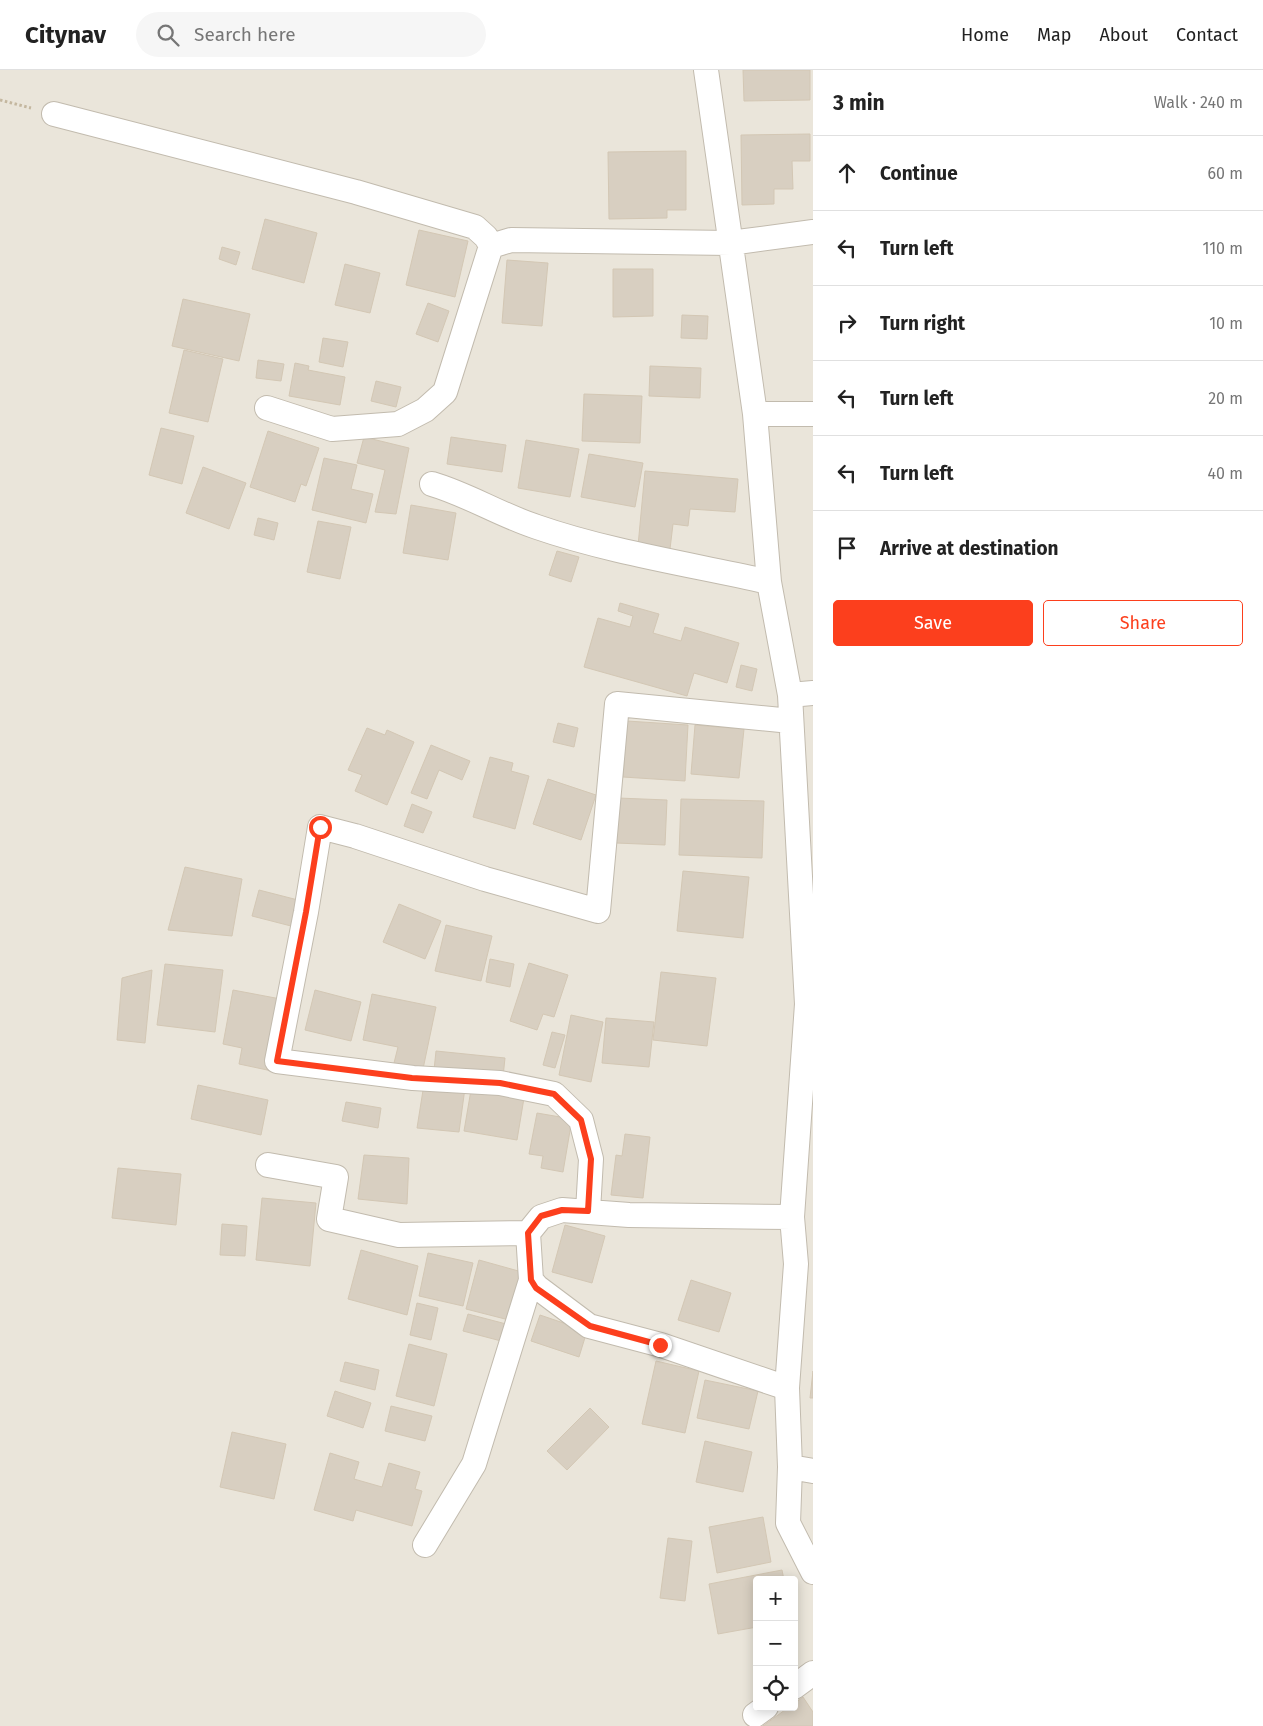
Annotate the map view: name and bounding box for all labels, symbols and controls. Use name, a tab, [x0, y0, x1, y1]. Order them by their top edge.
search box	[136, 12, 486, 57]
text: Citynav	[25, 21, 106, 49]
icon: search	[154, 21, 182, 49]
text: Search here	[194, 23, 296, 46]
text: Home	[961, 24, 1009, 46]
text: Map	[1037, 24, 1071, 46]
text: About	[1099, 24, 1148, 46]
text: Contact	[1176, 24, 1238, 46]
text: 3 min	[833, 90, 885, 116]
text: Walk · 240 m	[1154, 93, 1243, 112]
icon: ahead	[833, 159, 861, 187]
text: Continue	[880, 162, 958, 185]
text: 60 m	[1208, 164, 1243, 183]
icon: left	[833, 234, 861, 262]
text: Turn left	[880, 237, 954, 260]
text: 110 m	[1202, 239, 1243, 258]
icon: right	[833, 309, 861, 337]
text: Turn right	[880, 312, 965, 335]
text: 10 m	[1209, 314, 1243, 333]
icon: left	[833, 384, 861, 412]
text: Turn left	[880, 387, 954, 410]
text: 20 m	[1208, 389, 1243, 408]
icon: left	[833, 459, 861, 487]
text: Turn left	[880, 462, 954, 485]
text: 40 m	[1208, 464, 1243, 483]
icon: arrive	[833, 534, 861, 562]
text: Arrive at destination	[880, 537, 1059, 560]
button: Save	[833, 600, 1033, 646]
button: Share	[1043, 600, 1243, 646]
route start	[309, 816, 332, 839]
route end	[649, 1334, 672, 1357]
map controls	[753, 1576, 798, 1711]
button: +	[753, 1576, 798, 1621]
button: −	[753, 1621, 798, 1666]
button: locate	[753, 1666, 798, 1711]

